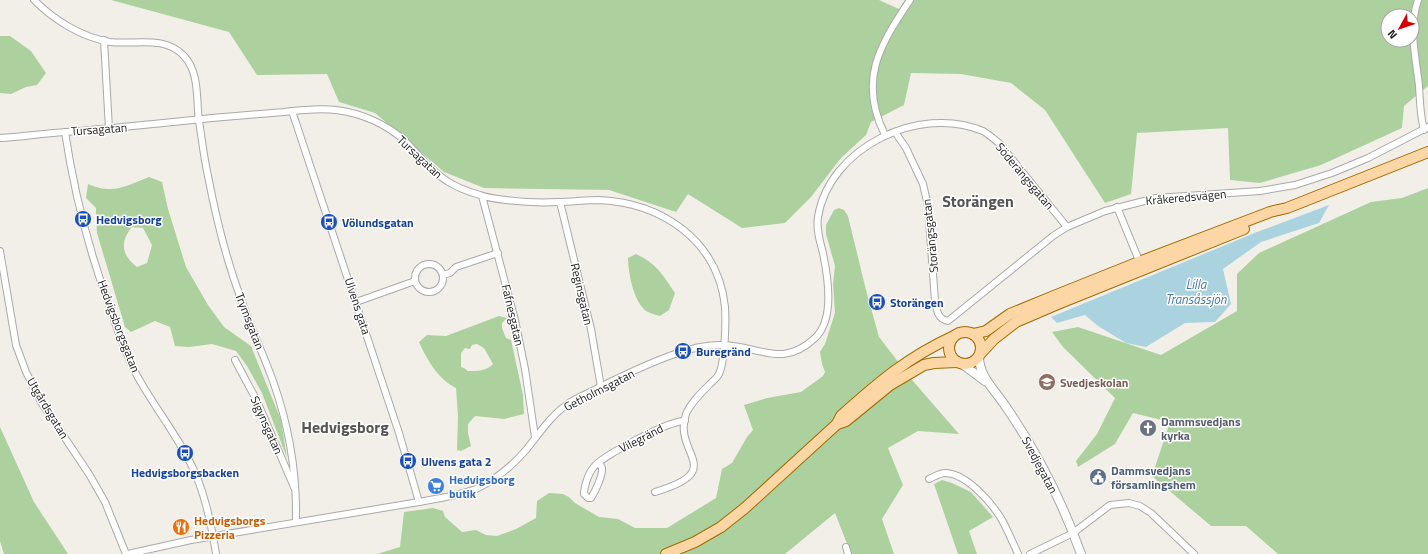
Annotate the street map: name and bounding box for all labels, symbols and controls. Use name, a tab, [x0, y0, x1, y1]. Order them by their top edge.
north arrow	[1380, 8, 1420, 48]
text: N	[1384, 26, 1401, 42]
street label: Tursagatan	[70, 118, 128, 140]
street label: Tursagatan	[393, 131, 447, 183]
street label: Söderängsgatan	[991, 138, 1059, 214]
street label: Kråkeredsvägen	[1145, 184, 1227, 210]
district label: Storängen	[942, 189, 1014, 213]
street label: Storängsgatan	[917, 198, 943, 274]
bus stop icon: Hedvigsborg	[73, 209, 93, 229]
place label: Hedvigsborg	[96, 210, 162, 229]
bus stop icon: Völundsgatan	[319, 212, 339, 232]
place label: Völundsgatan	[342, 213, 414, 232]
street label: Reginsgatan	[566, 261, 598, 327]
water label: Lilla Transåssjön	[1166, 274, 1227, 309]
street label: Ulvens gata	[340, 275, 376, 337]
street label: Hedvigsborgsgatan	[93, 277, 145, 375]
street label: Fafnesgatan	[497, 282, 529, 348]
street label: Trymsgatan	[230, 290, 270, 352]
bus stop icon: Storängen	[867, 292, 887, 312]
place label: Storängen	[890, 293, 944, 312]
bus stop icon: Buregränd	[673, 341, 693, 361]
place label: Buregränd	[696, 342, 751, 361]
street label: Getholmsgatan	[560, 364, 638, 416]
school or university icon: Svedjeskolan	[1037, 372, 1057, 392]
place label: Svedjeskolan	[1060, 373, 1128, 392]
street label: Utgårdsgatan	[22, 374, 74, 442]
street label: Sigynsgatan	[246, 393, 288, 457]
place label: Dammsvedjans kyrka	[1161, 412, 1241, 445]
district label: Hedvigsborg	[301, 415, 389, 439]
church icon: Dammsvedjans kyrka	[1138, 418, 1158, 438]
street label: Vilegränd	[615, 419, 667, 457]
street label: Svedjegatan	[1017, 433, 1063, 497]
bus stop icon: Hedvigsborgsbacken	[175, 443, 195, 463]
bus stop icon: Ulvens gata 2	[398, 451, 418, 471]
place label: Ulvens gata 2	[421, 452, 491, 471]
place label: Dammsvedjans församlingshem	[1111, 461, 1196, 494]
place label: Hedvigsborgsbacken	[131, 463, 239, 482]
public building icon: Dammsvedjans församlingshem	[1088, 467, 1108, 487]
place label: Hedvigsborg butik	[449, 470, 515, 503]
supermarket icon: Hedvigsborg butik	[426, 476, 446, 496]
place label: Hedvigsborgs Pizzeria	[194, 511, 266, 544]
restaurant icon: Hedvigsborgs Pizzeria	[171, 517, 191, 537]

